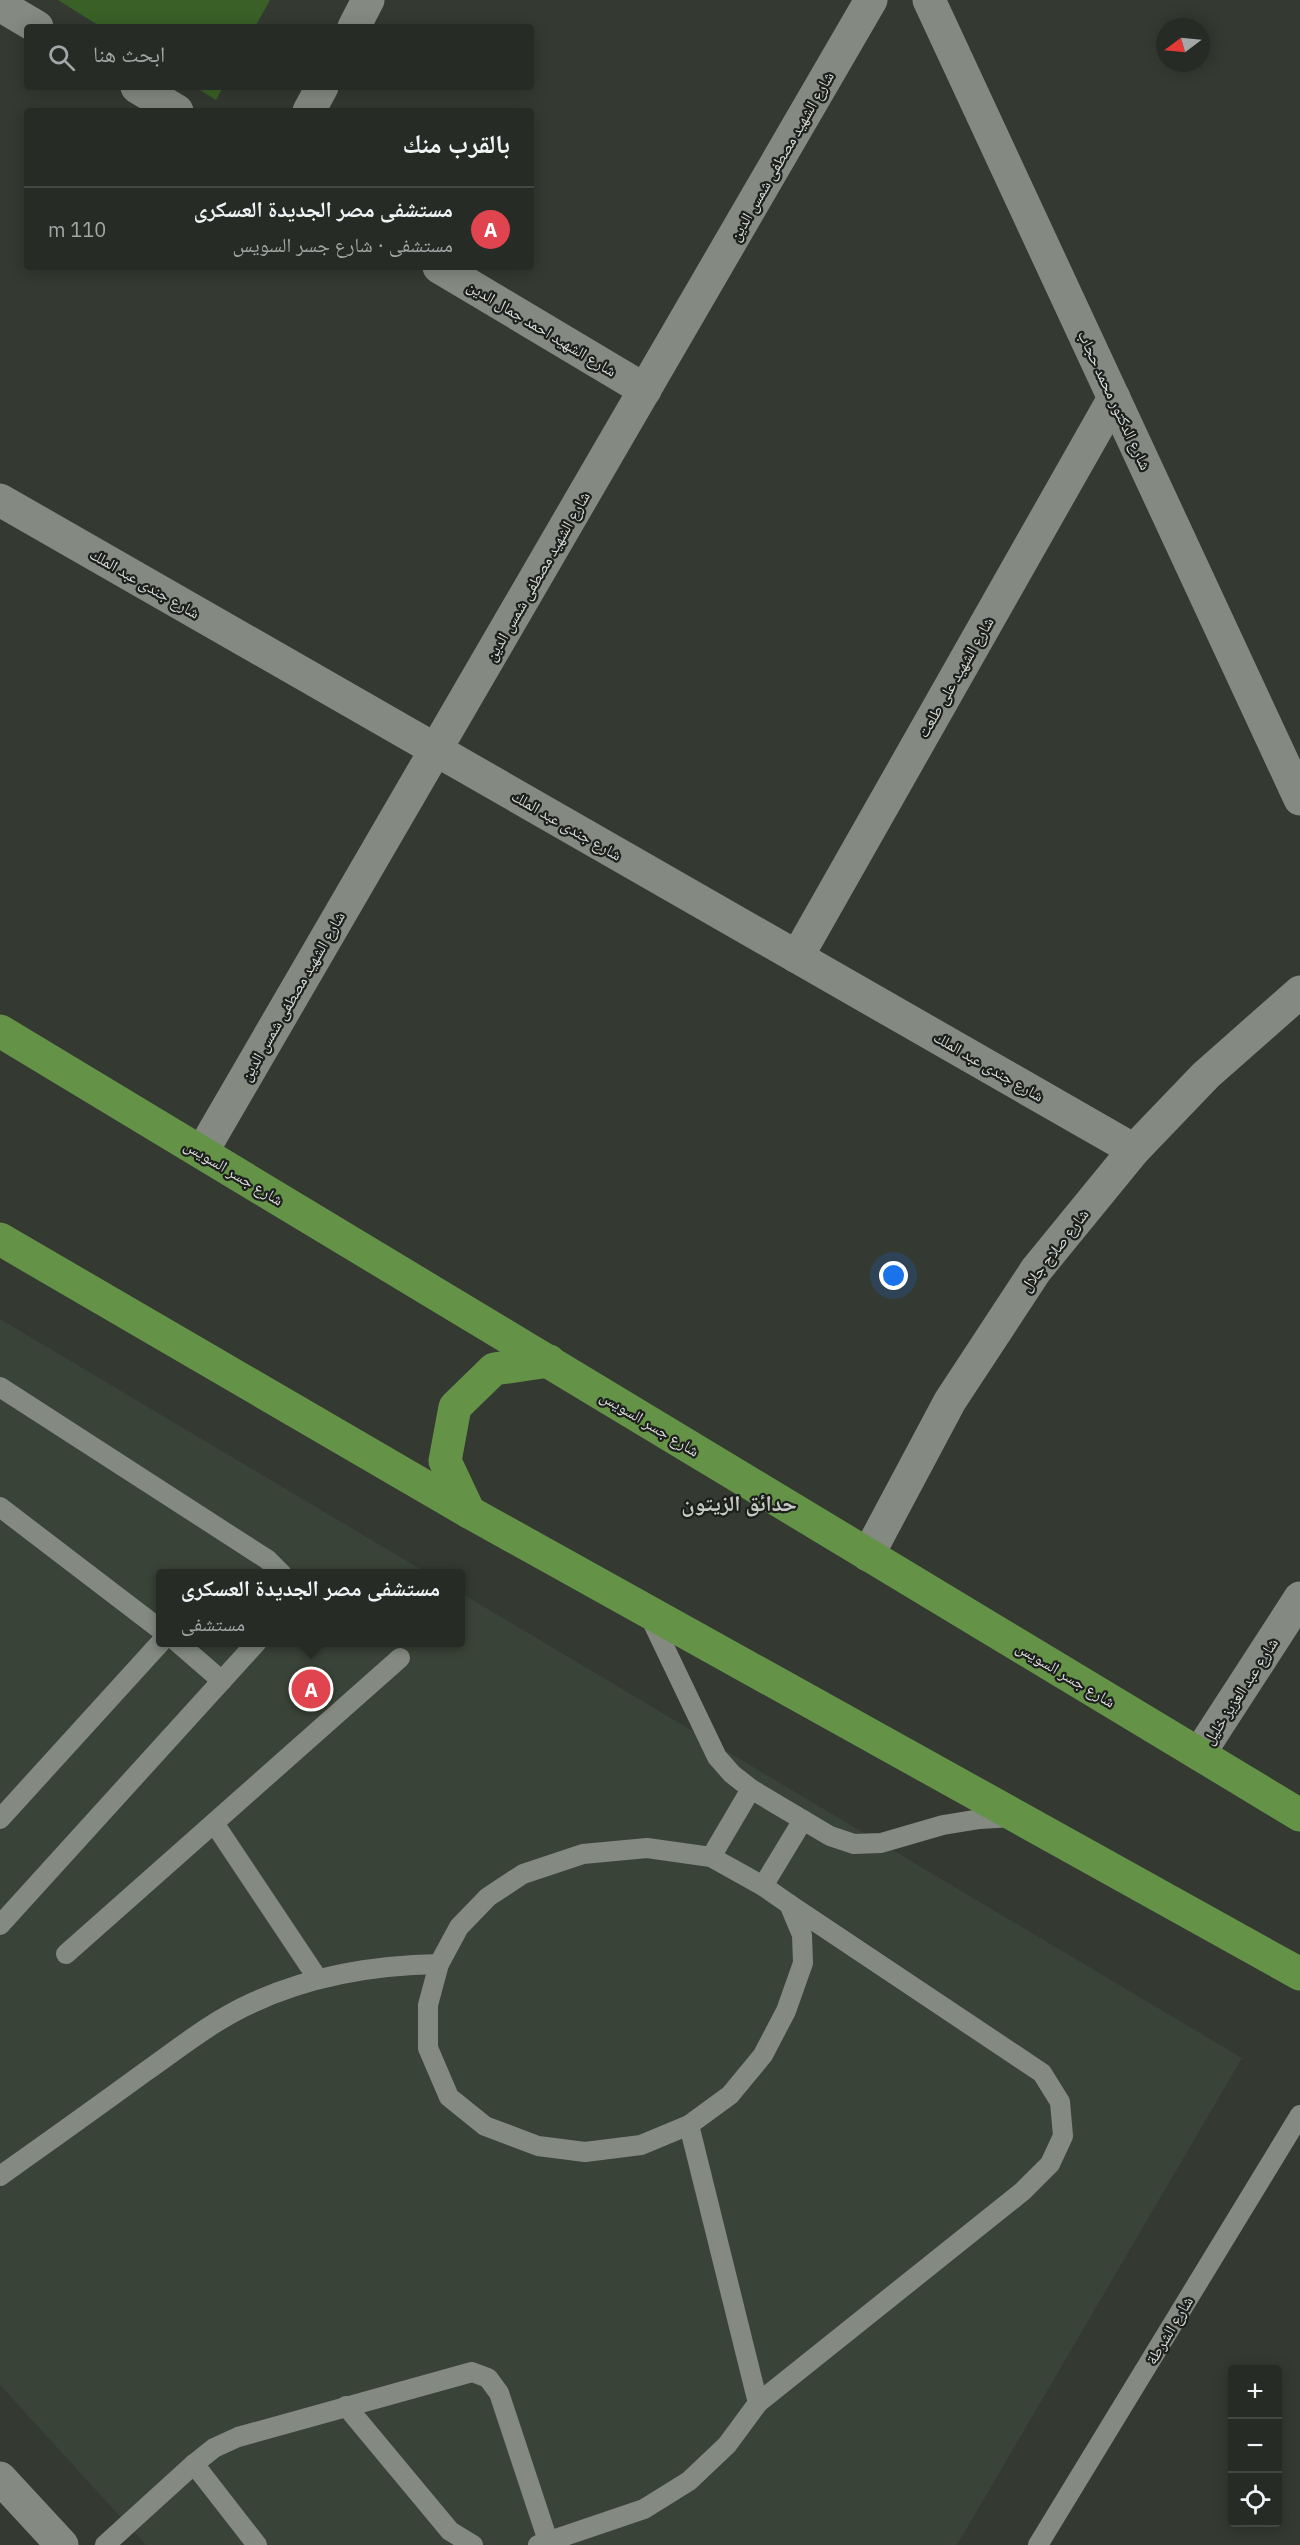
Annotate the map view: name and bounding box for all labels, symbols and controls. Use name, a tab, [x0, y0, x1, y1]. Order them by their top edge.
north arrow	[1156, 18, 1210, 72]
search box	[24, 24, 534, 90]
text: ابحث هنا	[93, 39, 165, 68]
icon: search	[45, 41, 78, 74]
street label: شارع الشهيد مصطفى شمس الدين	[724, 68, 839, 245]
text: بالقرب منك	[402, 126, 510, 160]
text: مستشفى مصر الجديدة العسكرى	[194, 194, 453, 223]
text: 110 m	[48, 216, 106, 243]
text: A	[484, 216, 497, 243]
text: مستشفى · شارع جسر السويس	[232, 231, 453, 258]
street label: شارع الشهيد احمد جمال الدين	[463, 275, 620, 381]
street label: شارع الدكتور محمد حجاب	[1073, 327, 1156, 474]
street label: شارع الشهيد مصطفى شمس الدين	[480, 488, 595, 665]
street label: شارع جندى عبد الملك	[86, 543, 204, 624]
street label: شارع الشهيد على طلعت	[912, 613, 999, 741]
street label: شارع جندى عبد الملك	[508, 785, 626, 866]
street label: شارع الشهيد مصطفى شمس الدين	[235, 908, 350, 1085]
street label: شارع جندى عبد الملك	[930, 1026, 1048, 1107]
street label: شارع جسر السويس	[180, 1135, 287, 1210]
street label: شارع صلاح جلال	[1015, 1204, 1093, 1296]
your location	[879, 1261, 908, 1290]
street label: شارع جسر السويس	[596, 1386, 703, 1461]
district label: حدائق الزيتون	[681, 1488, 797, 1517]
popup	[156, 1569, 465, 1647]
text: مستشفى مصر الجديدة العسكرى	[181, 1573, 440, 1602]
text: مستشفى	[181, 1610, 245, 1637]
street label: شارع عبد العزيز خليل	[1198, 1634, 1283, 1749]
street label: شارع جسر السويس	[1012, 1637, 1119, 1712]
pin: A	[292, 1666, 330, 1712]
street label: شارع الشرطة	[1141, 2292, 1198, 2368]
map controls	[1228, 2365, 1282, 2527]
button: +	[1228, 2365, 1282, 2419]
button: −	[1228, 2419, 1282, 2473]
button: locate	[1228, 2473, 1282, 2527]

